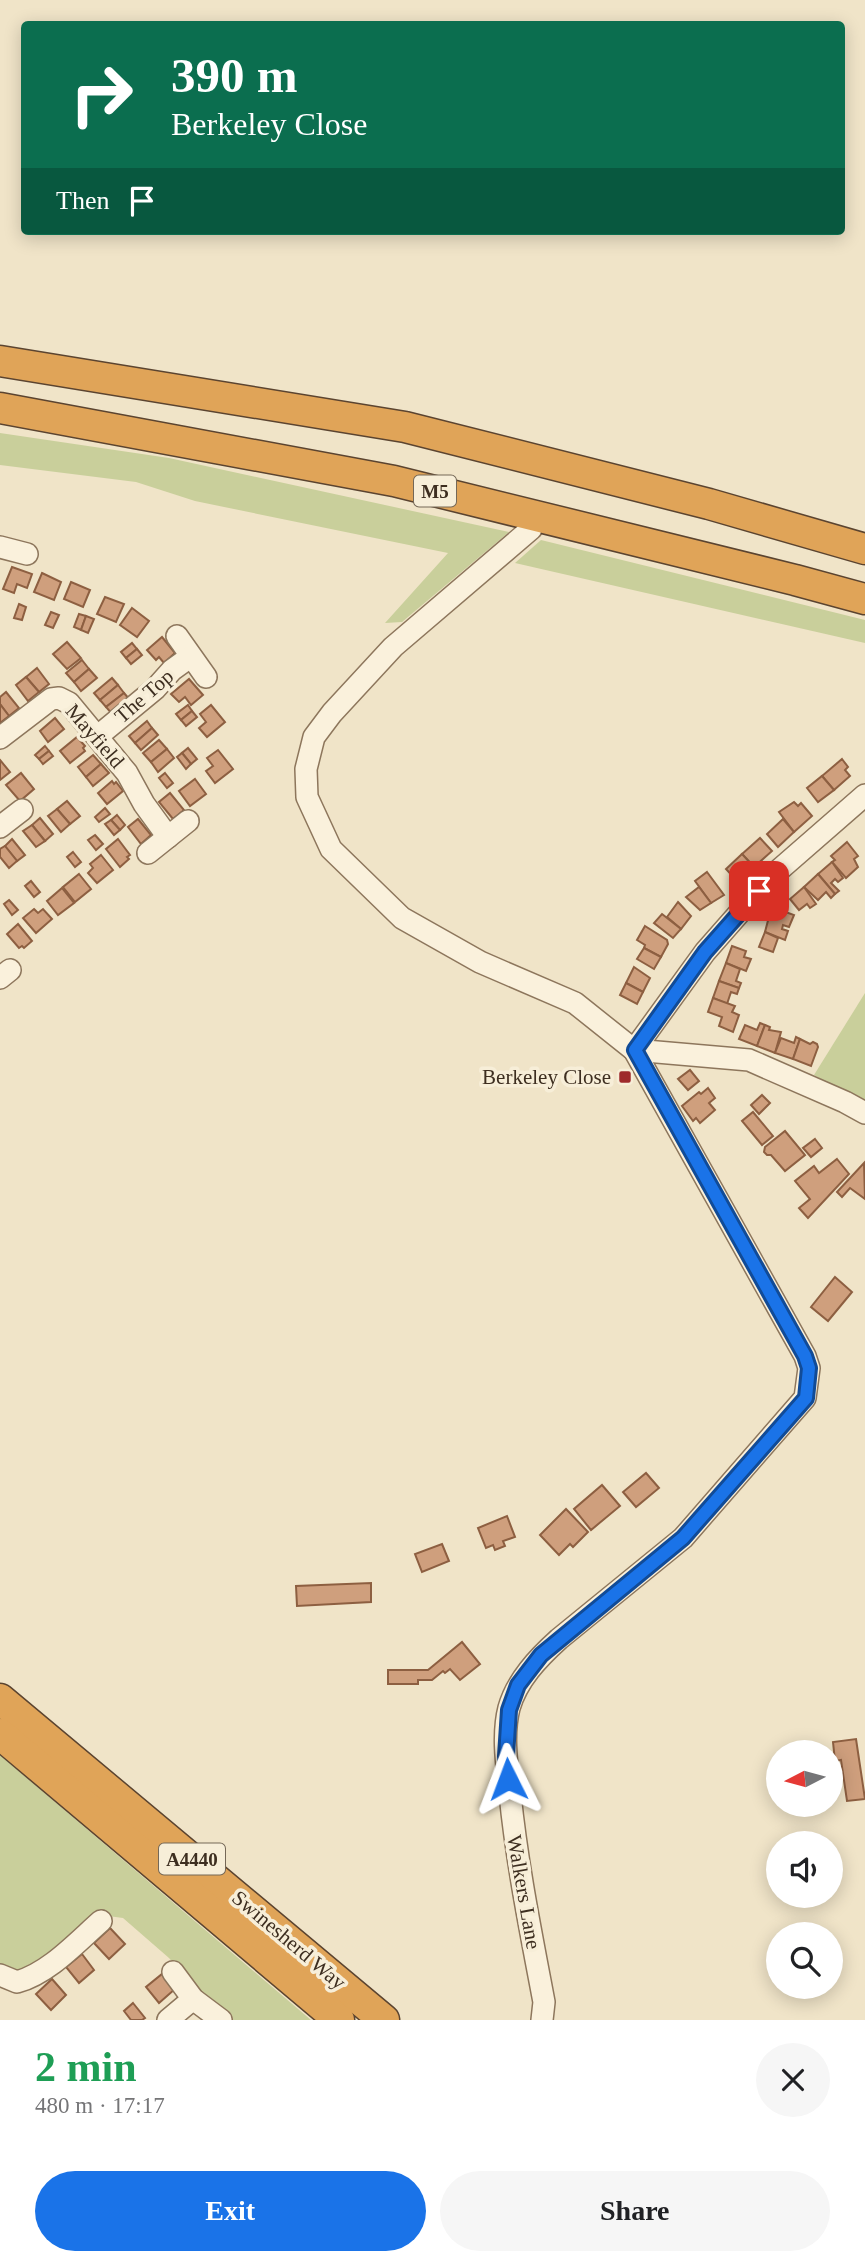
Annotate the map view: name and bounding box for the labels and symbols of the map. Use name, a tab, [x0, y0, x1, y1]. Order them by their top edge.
road number: M5	[414, 476, 456, 506]
street label: The Top	[110, 664, 178, 728]
street label: Mayfield	[61, 699, 130, 773]
pin	[729, 861, 789, 921]
place label: Berkeley Close	[482, 1065, 611, 1089]
marker: Berkeley Close	[617, 1069, 633, 1085]
north arrow	[766, 1740, 844, 1816]
position arrow	[471, 1742, 545, 1816]
street label: Walkers Lane	[502, 1833, 546, 1951]
road number: A4440	[159, 1843, 225, 1874]
street label: Swinesherd Way	[227, 1886, 351, 1995]

